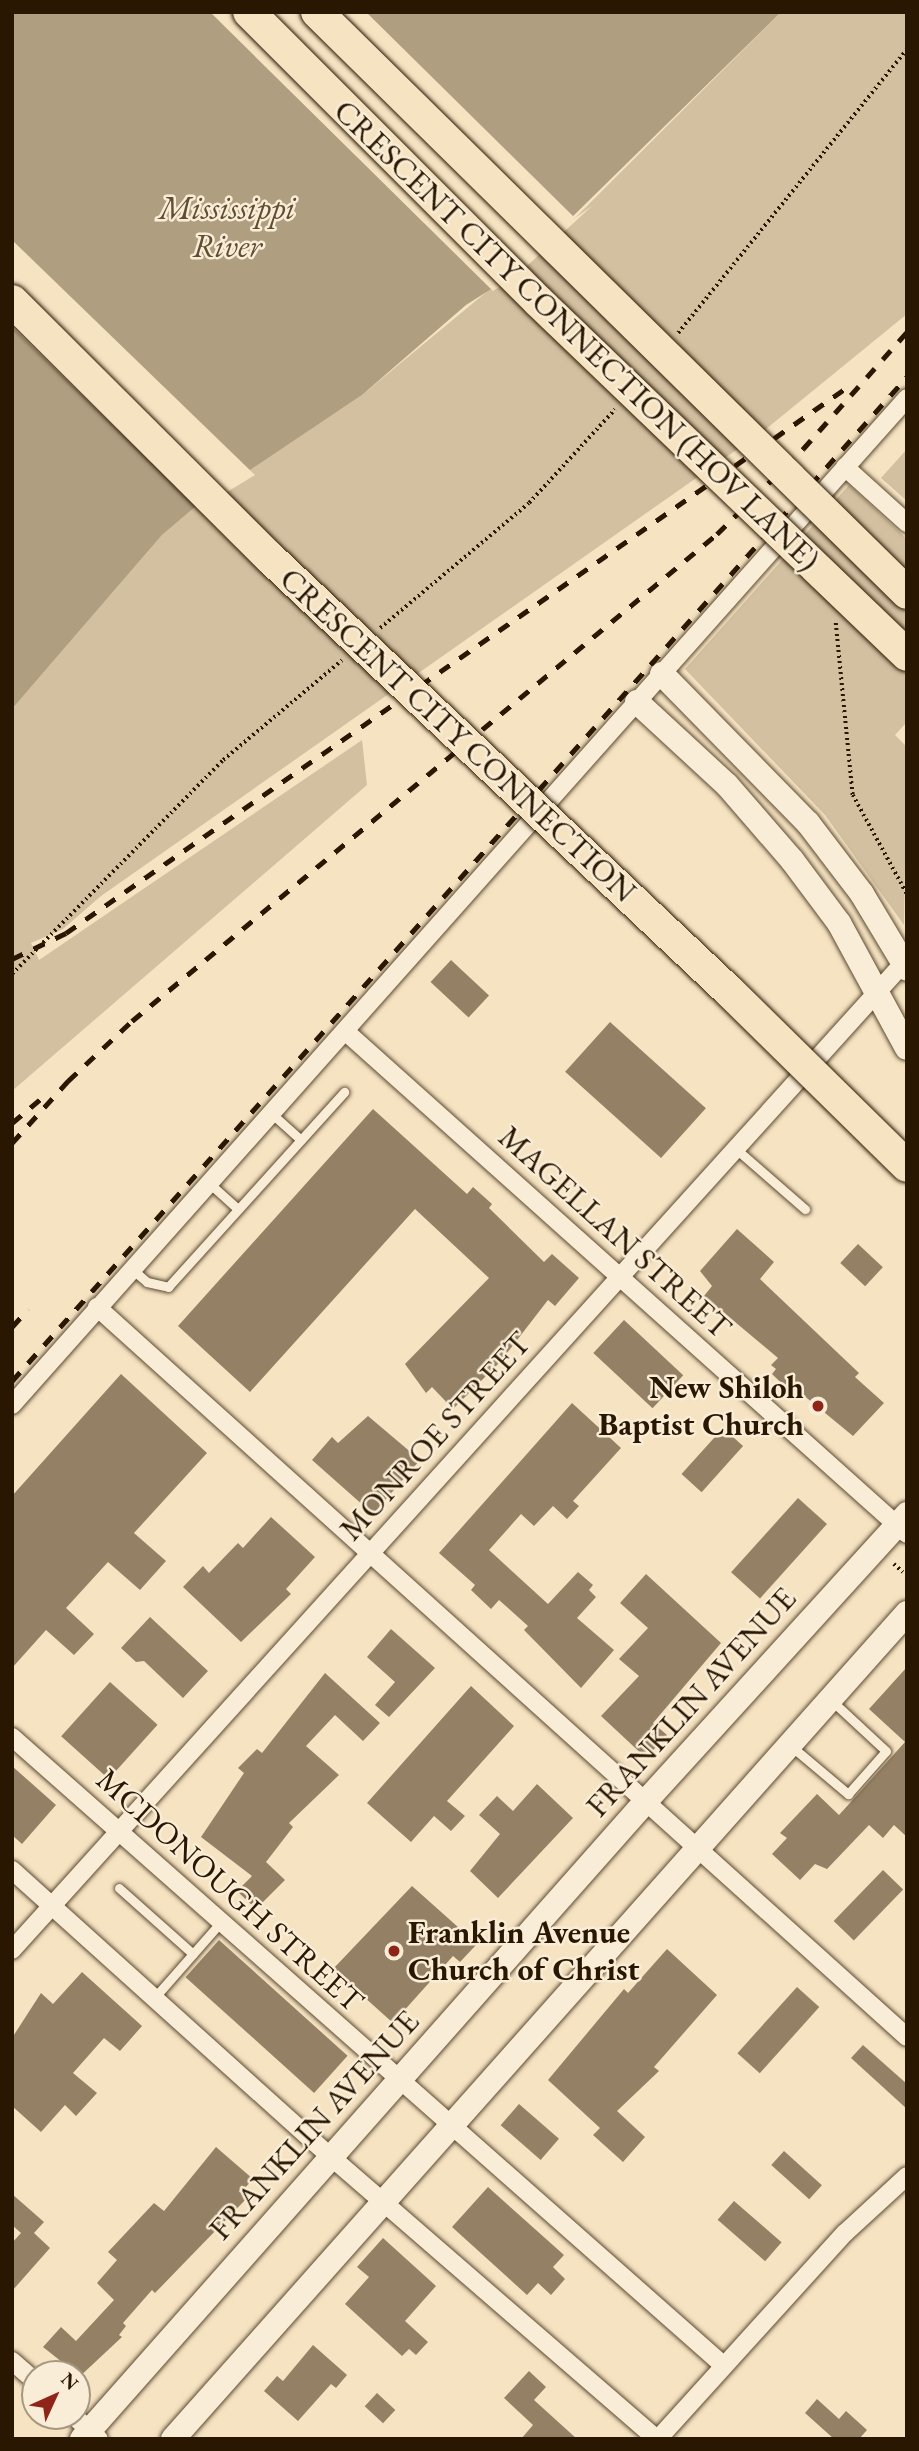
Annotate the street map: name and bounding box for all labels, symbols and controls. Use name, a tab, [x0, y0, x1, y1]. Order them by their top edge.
street label: CRESCENT CITY CONNECTION (HOV LANE)	[326, 92, 828, 578]
water label: Mississippi River	[159, 188, 295, 266]
street label: CRESCENT CITY CONNECTION	[272, 560, 644, 910]
street label: MAGELLAN STREET	[491, 1118, 739, 1346]
street label: MONROE STREET	[331, 1324, 539, 1548]
place label: New Shiloh Baptist Church	[598, 1369, 804, 1444]
marker: New Shiloh Baptist Church	[810, 1398, 826, 1414]
street label: FRANKLIN AVENUE	[578, 1579, 804, 1825]
street label: MCDONOUGH STREET	[89, 1760, 371, 2020]
place label: Franklin Avenue Church of Christ	[408, 1914, 639, 1989]
marker: Franklin Avenue Church of Christ	[386, 1943, 402, 1959]
street label: FRANKLIN AVENUE	[201, 2002, 427, 2248]
north arrow	[21, 2360, 91, 2430]
text: N	[56, 2367, 84, 2395]

